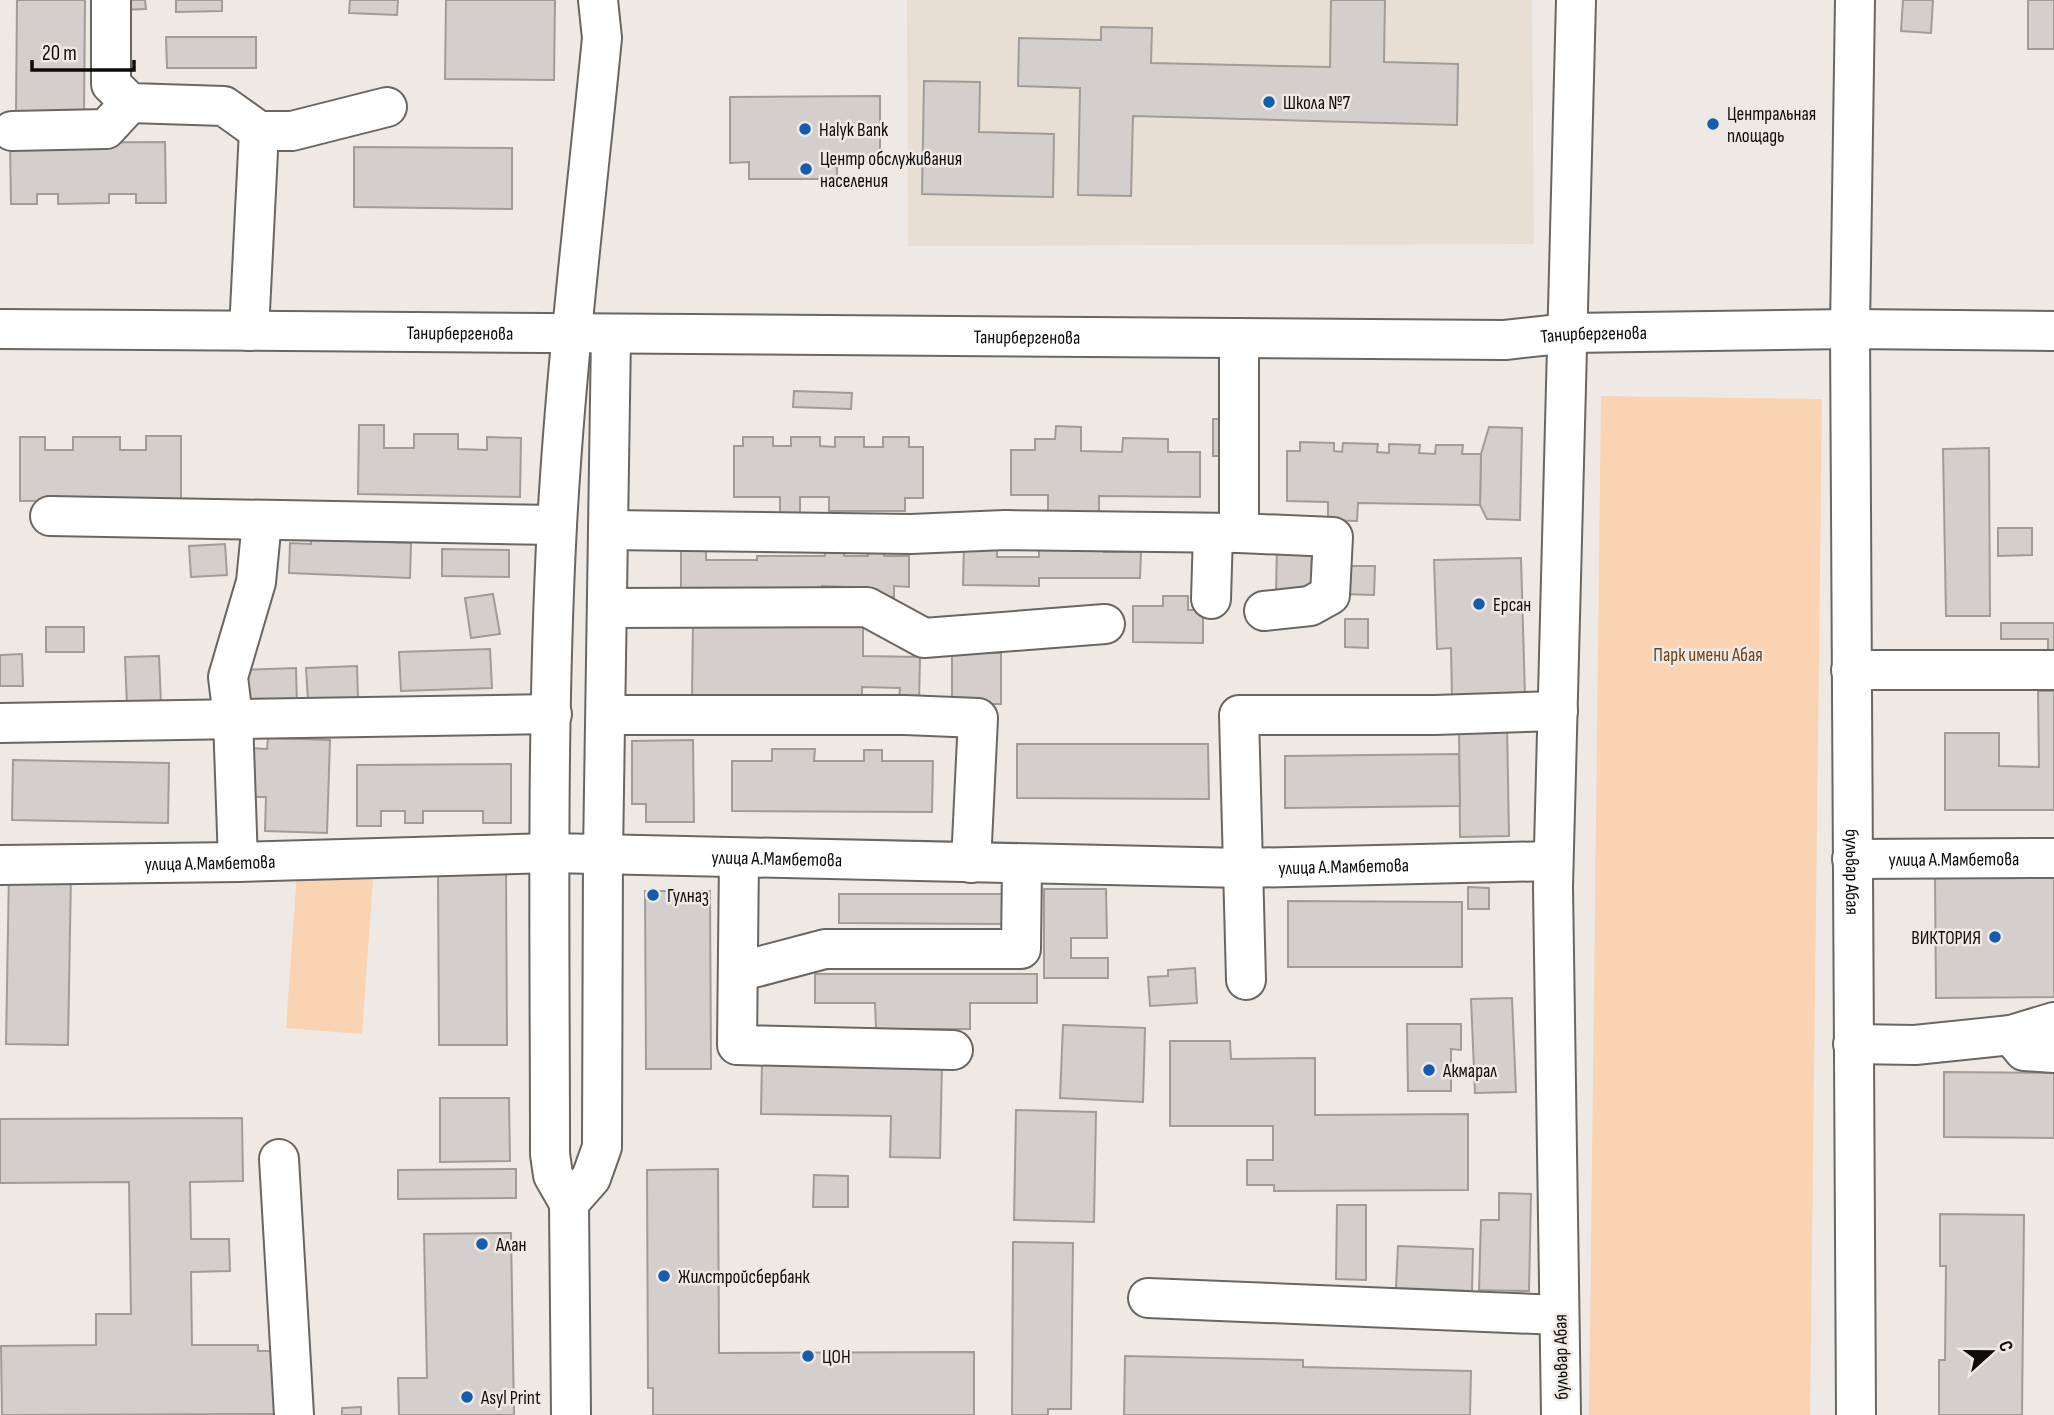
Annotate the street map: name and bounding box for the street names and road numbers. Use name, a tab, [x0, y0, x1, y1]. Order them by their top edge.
street label: Танирбергенова	[407, 322, 513, 346]
street label: Танирбергенова	[1539, 322, 1647, 349]
street label: Танирбергенова	[974, 326, 1080, 350]
street label: бульвар Абая	[1840, 829, 1863, 915]
street label: улица А.Мамбетова	[711, 846, 842, 872]
street label: улица А.Мамбетова	[1889, 848, 2019, 872]
street label: улица А.Мамбетова	[144, 851, 276, 876]
street label: улица А.Мамбетова	[1278, 854, 1409, 880]
street label: бульвар Абая	[1549, 1314, 1574, 1400]

